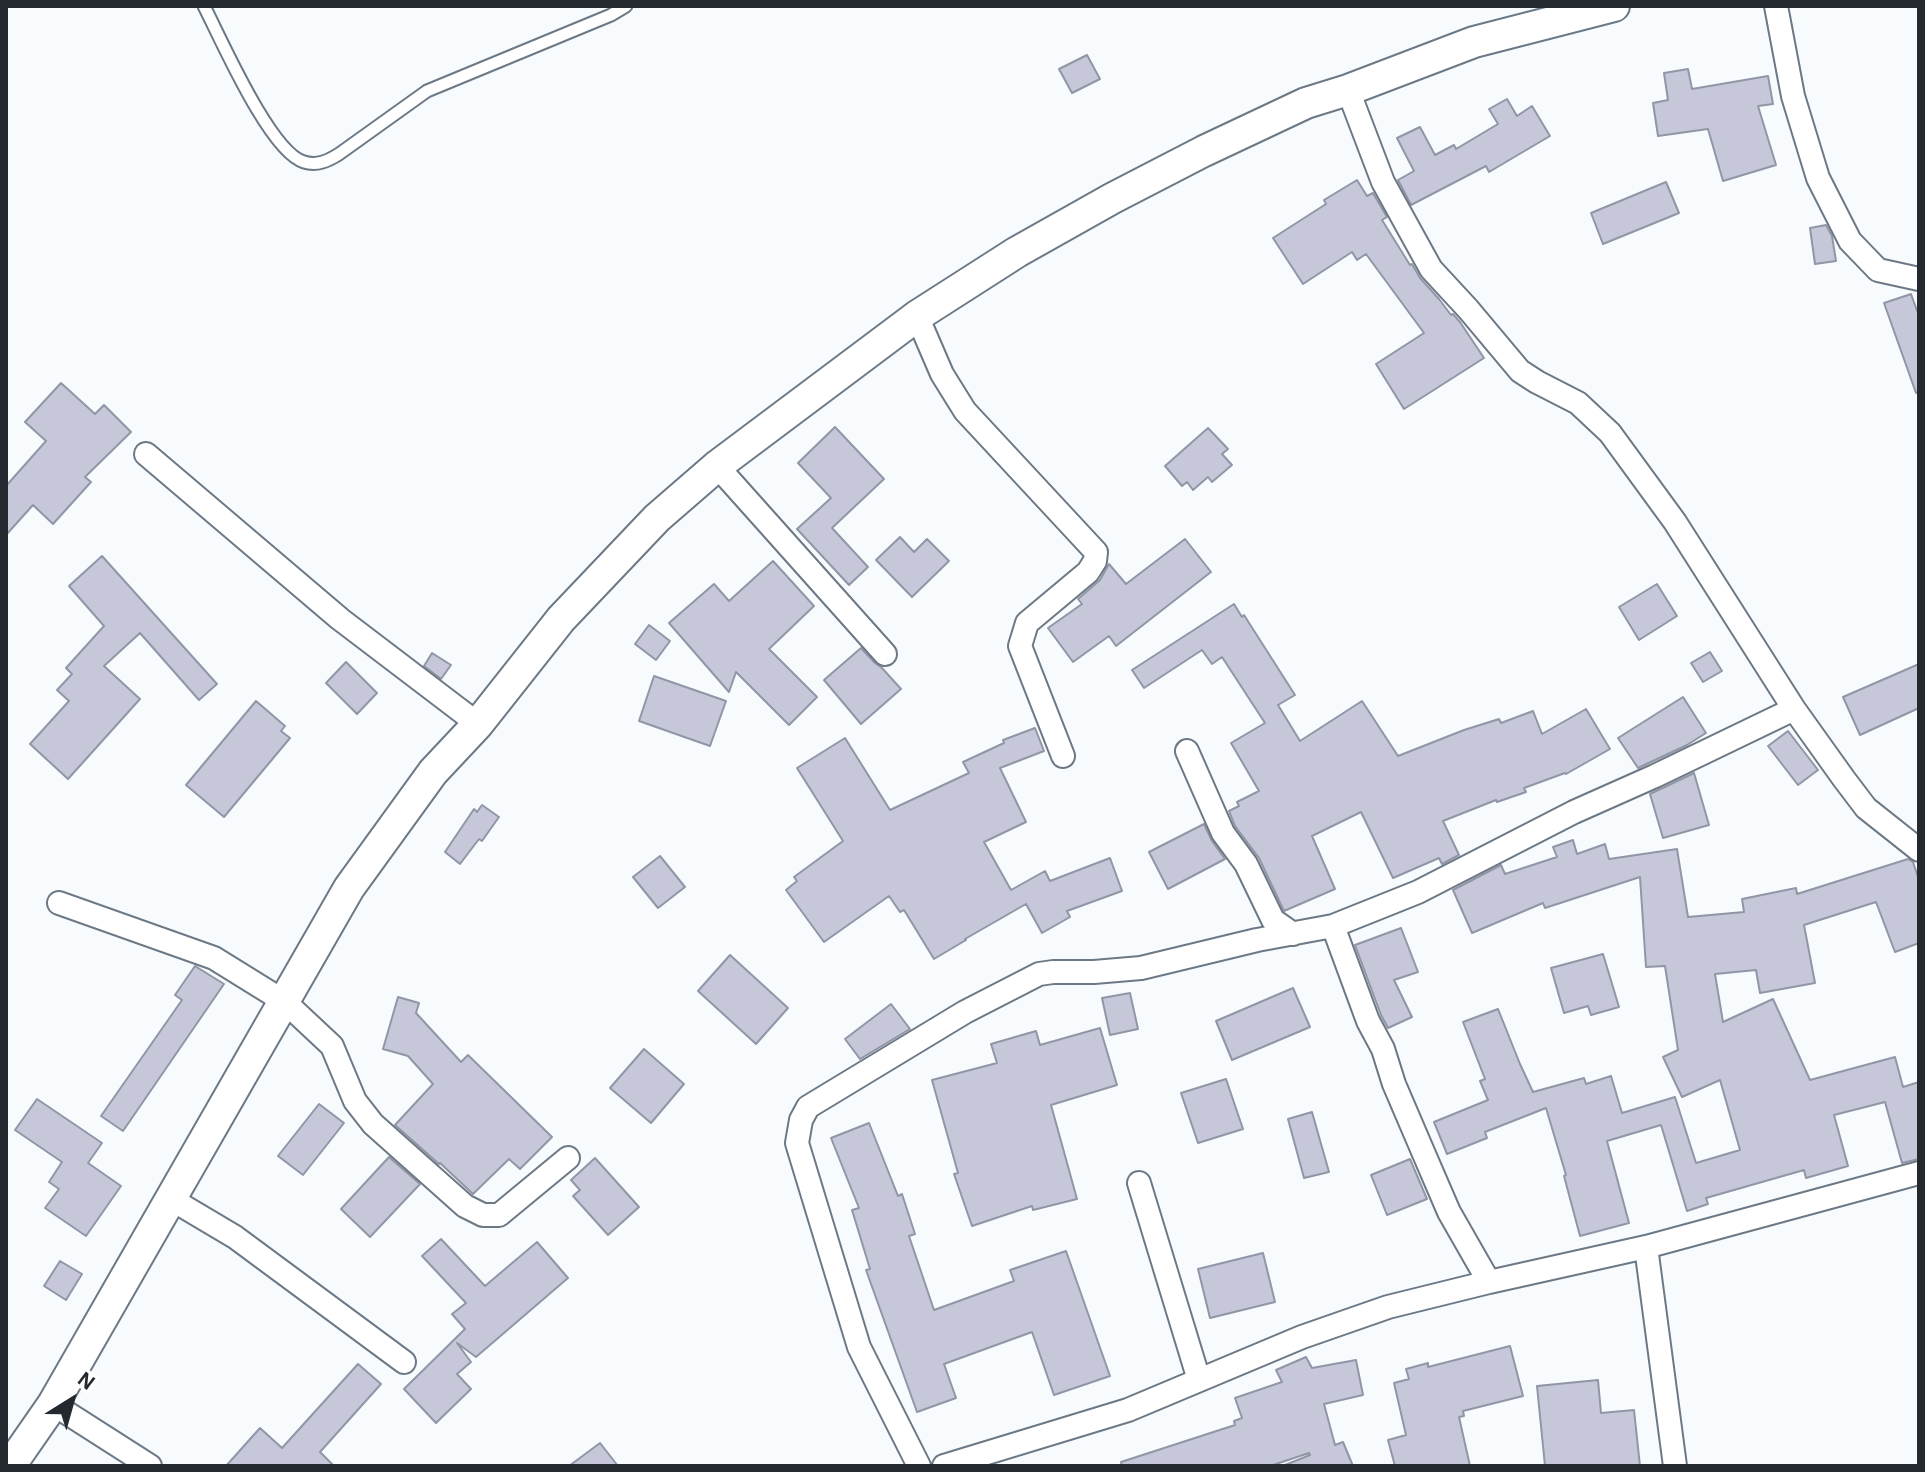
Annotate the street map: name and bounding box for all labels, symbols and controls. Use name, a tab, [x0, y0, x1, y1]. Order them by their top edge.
north arrow	[32, 1360, 112, 1440]
text: N	[74, 1367, 99, 1394]

